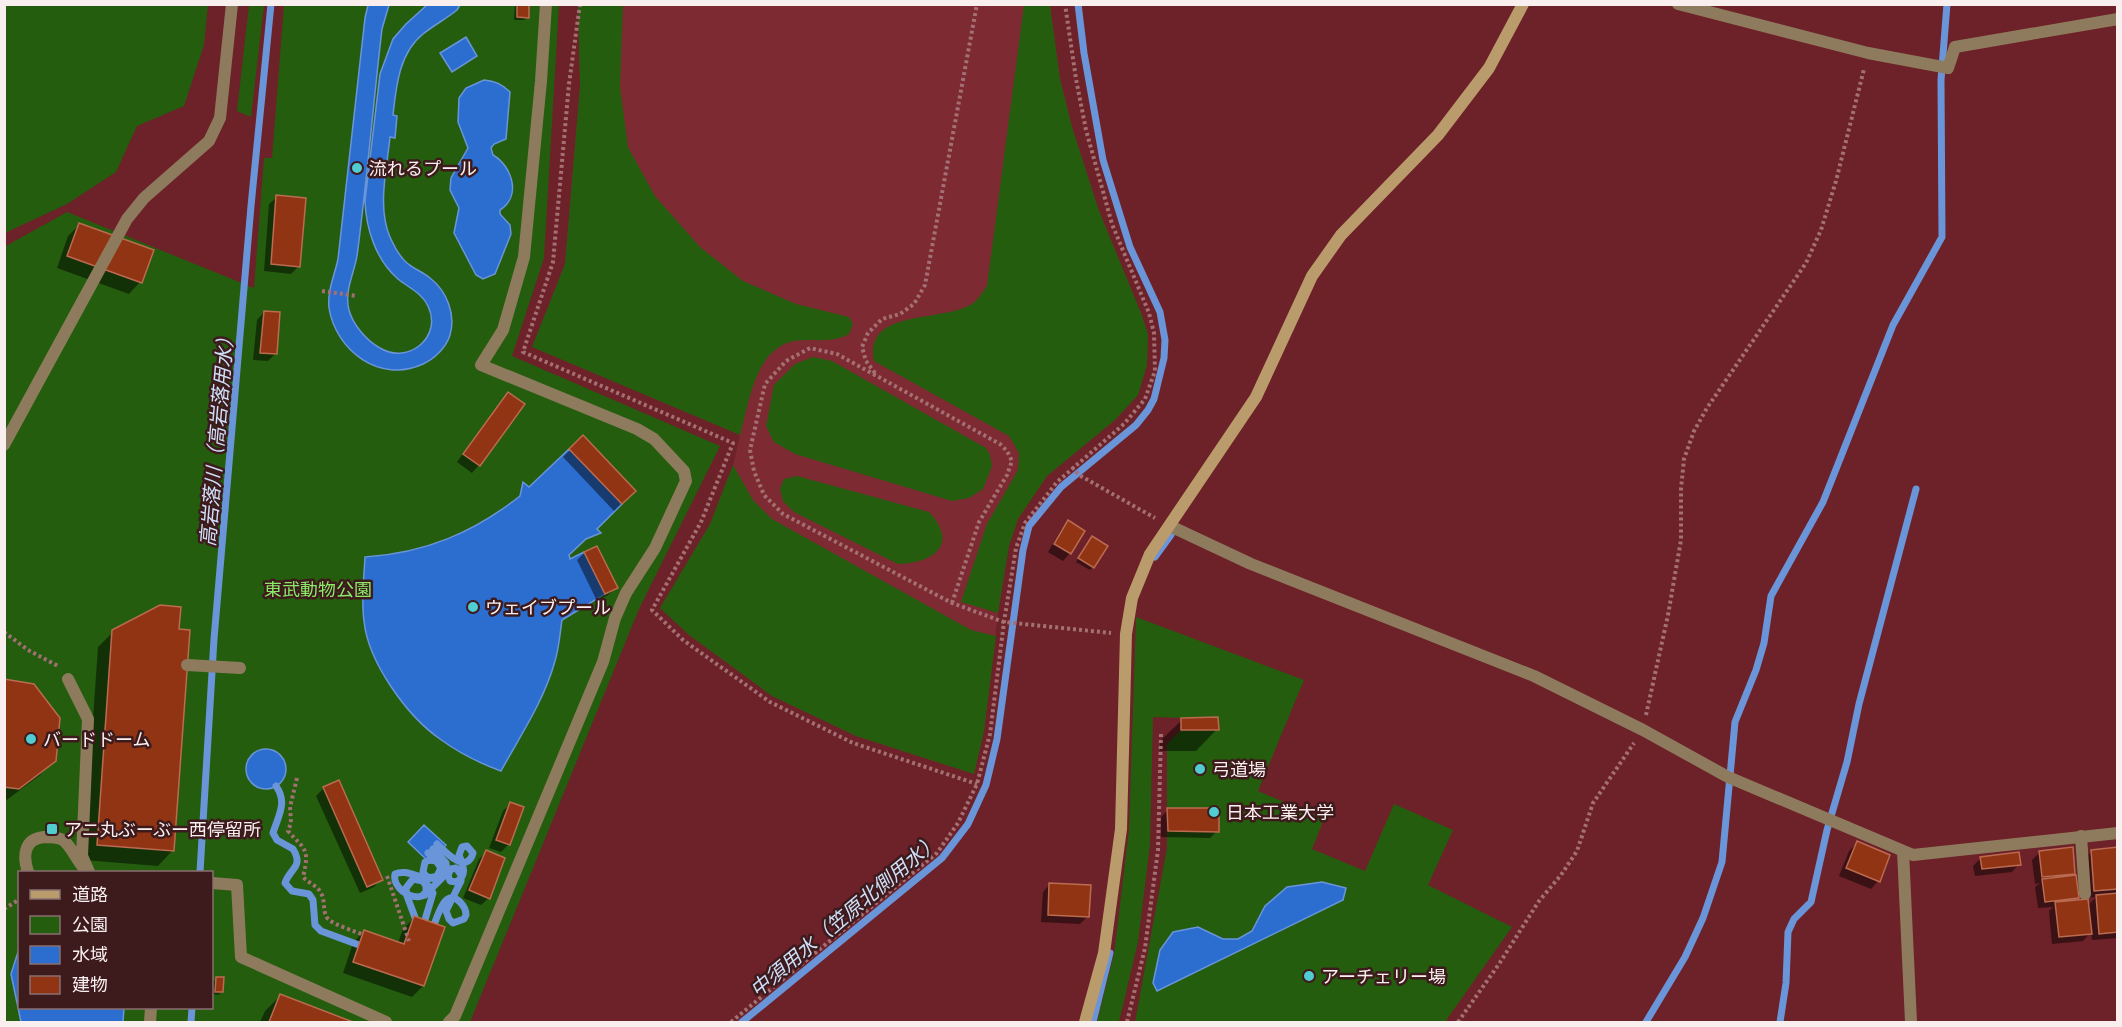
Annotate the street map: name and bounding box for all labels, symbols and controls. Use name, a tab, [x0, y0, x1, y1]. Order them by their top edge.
place label: 流れるプール	[369, 157, 477, 179]
marker: 流れるプール	[350, 161, 364, 175]
water label: 高岩落川（高岩落用水）	[194, 326, 238, 548]
park label: 東武動物公園	[264, 578, 372, 600]
place label: ウェイブプール	[485, 596, 611, 618]
marker: ウェイブプール	[466, 600, 480, 614]
place label: バードドーム	[43, 728, 150, 750]
marker: バードドーム	[24, 732, 38, 746]
place label: 弓道場	[1212, 758, 1266, 780]
marker: 弓道場	[1193, 762, 1207, 776]
place label: 日本工業大学	[1226, 801, 1334, 823]
marker: 日本工業大学	[1207, 805, 1221, 819]
place label: アニ丸ぶーぶー西停留所	[64, 818, 261, 840]
marker: アニ丸ぶーぶー西停留所	[45, 822, 59, 836]
water label: 中須用水（笠原北側用水）	[744, 829, 944, 1001]
legend	[18, 871, 213, 1009]
text: 道路	[72, 883, 108, 905]
text: 公園	[72, 913, 108, 935]
text: 水域	[72, 943, 108, 965]
place label: アーチェリー場	[1321, 965, 1446, 987]
marker: アーチェリー場	[1302, 969, 1316, 983]
text: 建物	[72, 973, 108, 995]

